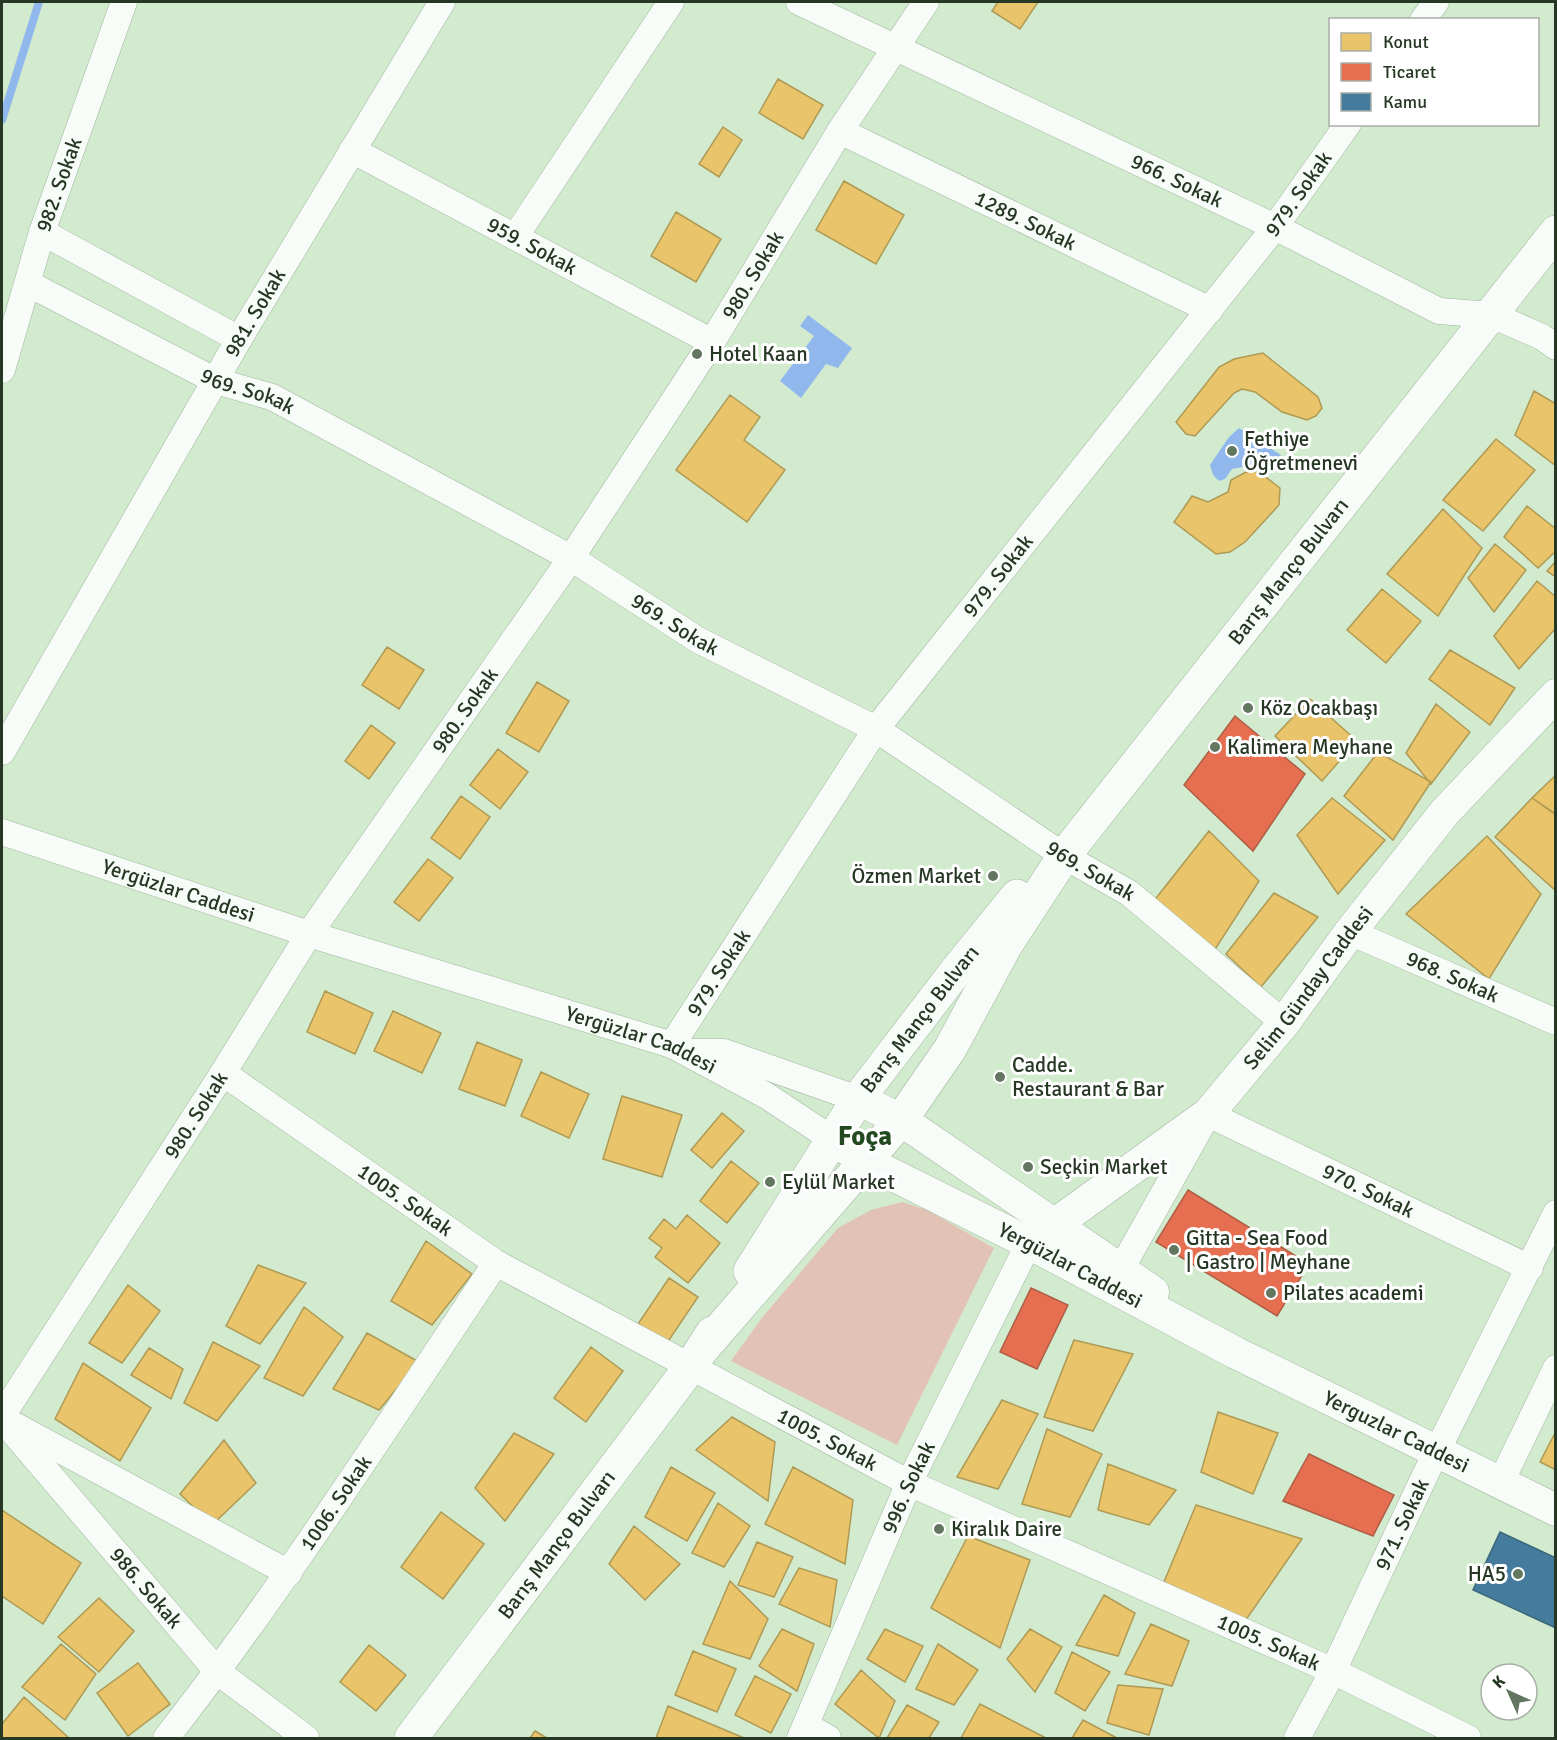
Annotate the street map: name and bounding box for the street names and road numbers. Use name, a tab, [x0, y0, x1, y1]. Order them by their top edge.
street label: 982. Sokak	[30, 133, 88, 235]
street label: 979. Sokak	[1259, 146, 1338, 242]
street label: 966. Sokak	[1127, 148, 1227, 214]
street label: 1289. Sokak	[970, 185, 1081, 257]
street label: 959. Sokak	[482, 211, 582, 281]
street label: 980. Sokak	[716, 226, 790, 324]
street label: 981. Sokak	[219, 263, 292, 361]
street label: 969. Sokak	[196, 362, 300, 420]
street label: Barış Manço Bulvarı	[1223, 493, 1354, 650]
street label: 979. Sokak	[957, 529, 1039, 622]
street label: 969. Sokak	[626, 587, 724, 661]
street label: 980. Sokak	[426, 662, 504, 758]
street label: 969. Sokak	[1041, 835, 1140, 907]
street label: Yergüzlar Caddesi	[99, 853, 258, 928]
street label: Selim Günday Caddesi	[1238, 901, 1379, 1075]
street label: 979. Sokak	[681, 924, 757, 1021]
street label: Barış Manço Bulvarı	[854, 940, 985, 1098]
street label: 968. Sokak	[1402, 945, 1503, 1009]
street label: Yergüzlar Caddesi	[562, 1000, 721, 1079]
street label: 980. Sokak	[158, 1066, 234, 1164]
street label: 1005. Sokak	[353, 1158, 458, 1242]
street label: 970. Sokak	[1318, 1158, 1419, 1224]
street label: Yergüzlar Caddesi	[994, 1217, 1147, 1314]
street label: Yerguzlar Caddesi	[1319, 1385, 1474, 1478]
street label: 1005. Sokak	[773, 1402, 882, 1477]
street label: 996. Sokak	[876, 1437, 941, 1537]
street label: 1006. Sokak	[294, 1450, 378, 1556]
street label: Barış Manço Bulvarı	[492, 1465, 621, 1624]
street label: 971. Sokak	[1369, 1474, 1435, 1575]
street label: 986. Sokak	[104, 1542, 188, 1634]
street label: 1005. Sokak	[1213, 1608, 1325, 1677]

